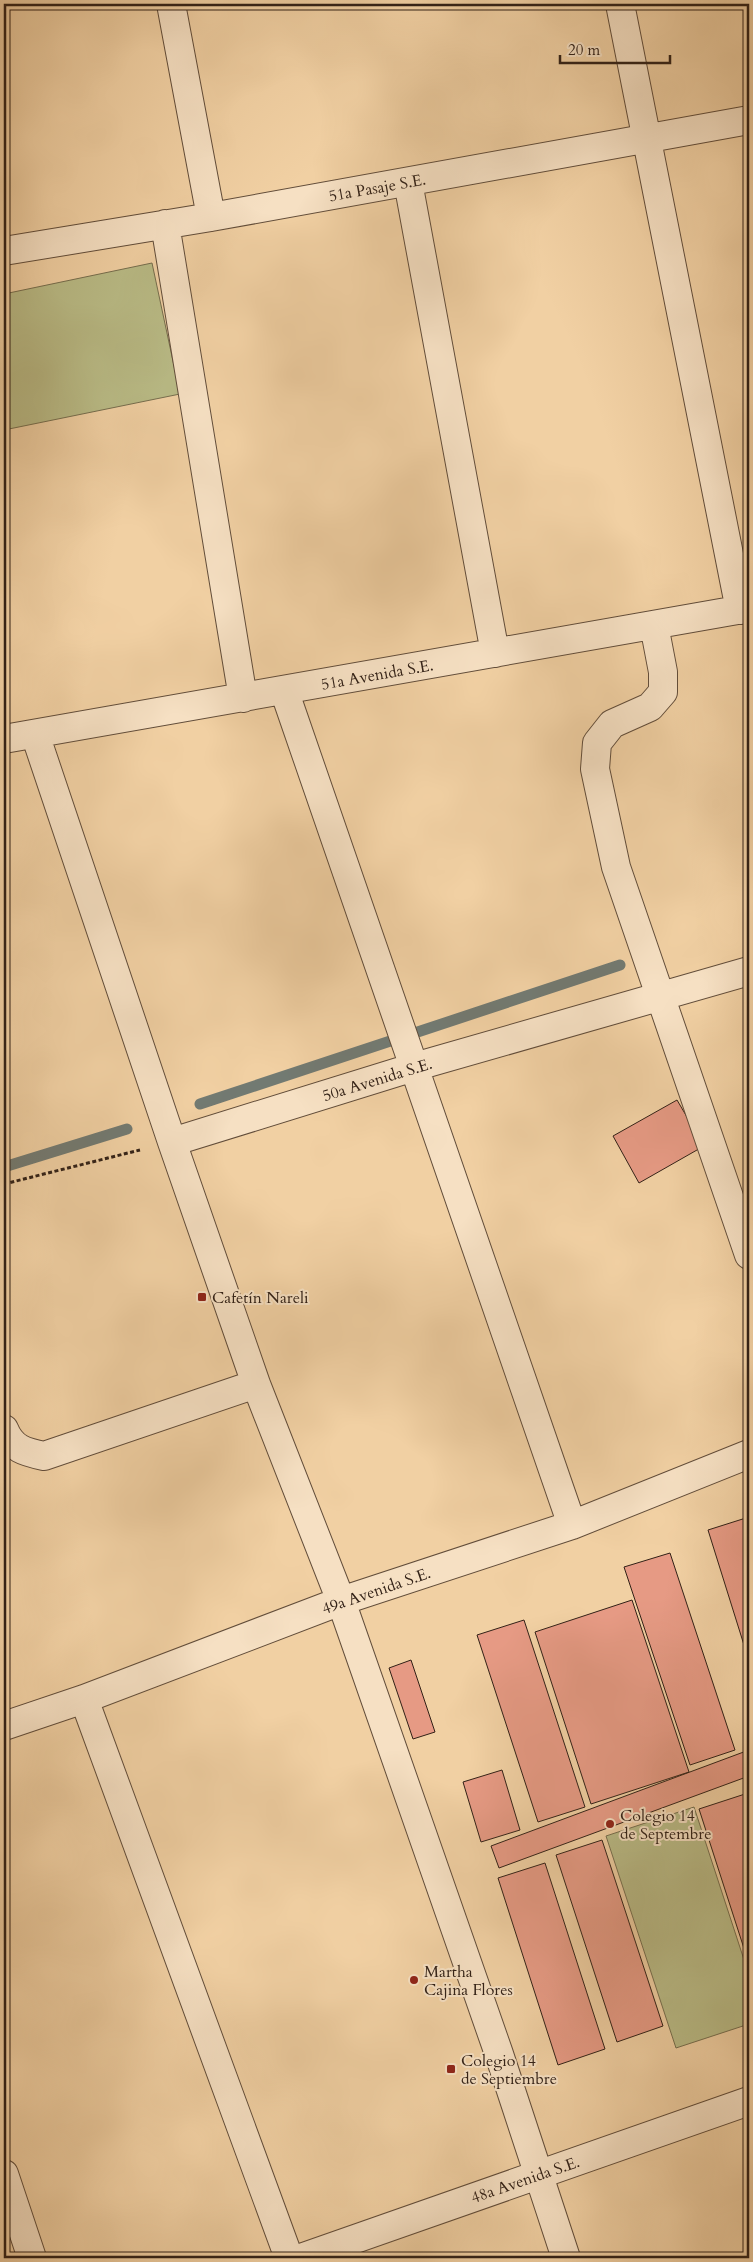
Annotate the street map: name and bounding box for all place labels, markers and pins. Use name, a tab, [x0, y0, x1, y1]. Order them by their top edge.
place label: Cafetín Nareli	[212, 1287, 309, 1309]
marker: Cafetín Nareli	[196, 1291, 208, 1303]
place label: Colegio 14 de Septembre	[620, 1805, 711, 1845]
marker: Colegio 14 de Septembre	[604, 1818, 616, 1830]
place label: Martha Cajina Flores	[424, 1961, 513, 2001]
marker: Martha Cajina Flores	[408, 1974, 420, 1986]
place label: Colegio 14 de Septiembre	[461, 2050, 557, 2090]
marker: Colegio 14 de Septiembre	[445, 2063, 457, 2075]

